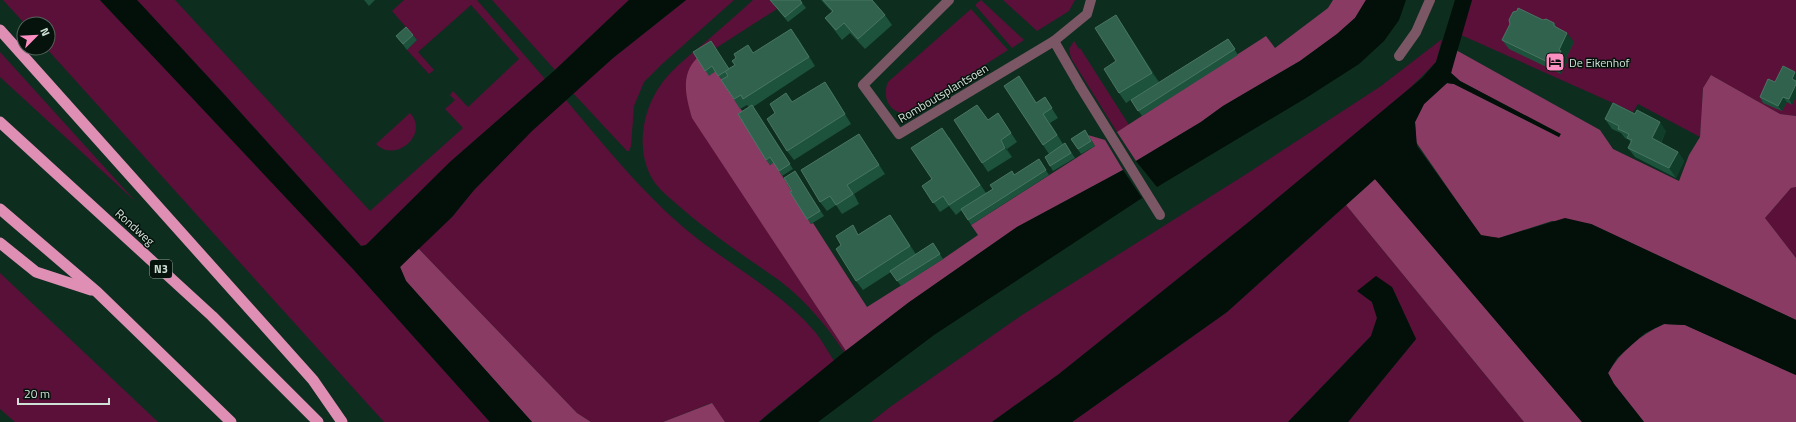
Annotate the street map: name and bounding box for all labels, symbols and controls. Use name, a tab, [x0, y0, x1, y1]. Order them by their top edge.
north arrow	[16, 16, 56, 56]
text: N	[36, 25, 54, 39]
hotel icon: De Eikenhof	[1544, 51, 1566, 73]
place label: De Eikenhof	[1569, 53, 1630, 72]
street label: Romboutsplantsoen	[894, 58, 992, 128]
street label: Rondweg	[111, 204, 159, 250]
road number: N3	[150, 260, 172, 278]
scale bar	[18, 380, 109, 406]
text: 20 m	[24, 384, 50, 403]

